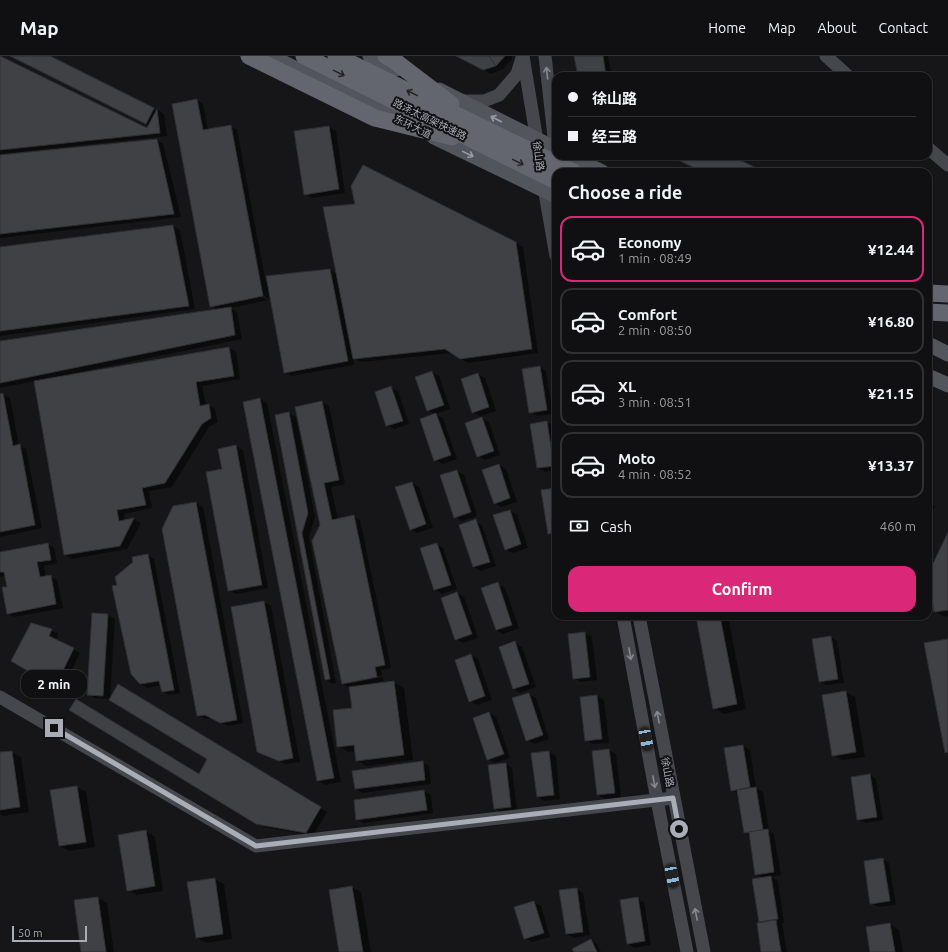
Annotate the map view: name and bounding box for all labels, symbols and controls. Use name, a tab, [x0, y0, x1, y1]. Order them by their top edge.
text: Map	[20, 17, 59, 39]
text: Home	[708, 20, 746, 36]
text: Map	[768, 20, 796, 36]
text: About	[818, 20, 857, 36]
text: Contact	[879, 20, 928, 36]
one-way arrow	[543, 67, 550, 80]
one-way arrow	[332, 70, 344, 77]
one-way arrow	[406, 89, 418, 96]
text: 徐山路	[592, 90, 637, 107]
street label: 路泽太高架快速路	[391, 97, 468, 142]
street label: 东环大道	[392, 113, 433, 140]
one-way arrow	[491, 115, 503, 122]
text: 经三路	[592, 128, 637, 145]
street label: 徐山路	[531, 140, 546, 172]
one-way arrow	[462, 150, 474, 158]
one-way arrow	[511, 159, 523, 166]
text: Choose a ride	[568, 182, 682, 202]
icon: car	[570, 231, 606, 267]
text: Economy	[618, 234, 682, 251]
text: ¥12.44	[868, 241, 914, 258]
text: 1 min · 08:49	[618, 251, 692, 265]
icon: car	[570, 303, 606, 339]
text: Comfort	[618, 306, 677, 323]
text: ¥16.80	[868, 313, 914, 330]
text: 2 min · 08:50	[618, 323, 692, 337]
icon: car	[570, 375, 606, 411]
text: XL	[618, 378, 636, 395]
text: ¥21.15	[868, 385, 914, 402]
text: 3 min · 08:51	[618, 395, 692, 409]
icon: car	[570, 447, 606, 483]
text: Moto	[618, 450, 656, 467]
text: ¥13.37	[868, 457, 914, 474]
text: 4 min · 08:52	[618, 467, 692, 481]
icon: cash	[568, 515, 590, 537]
text: Cash	[600, 518, 632, 535]
text: 460 m	[880, 519, 916, 533]
button: Confirm	[568, 566, 916, 612]
one-way arrow	[626, 647, 634, 660]
callout: 2 min	[21, 670, 87, 698]
text: 2 min	[38, 677, 70, 691]
one-way arrow	[654, 711, 662, 724]
route end	[45, 719, 63, 737]
car	[638, 726, 654, 752]
street label: 徐山路	[659, 756, 676, 788]
one-way arrow	[650, 775, 658, 788]
route start	[670, 820, 688, 838]
car	[664, 863, 680, 889]
one-way arrow	[692, 908, 700, 921]
scale bar	[12, 924, 87, 943]
text: 50 m	[18, 927, 42, 939]

